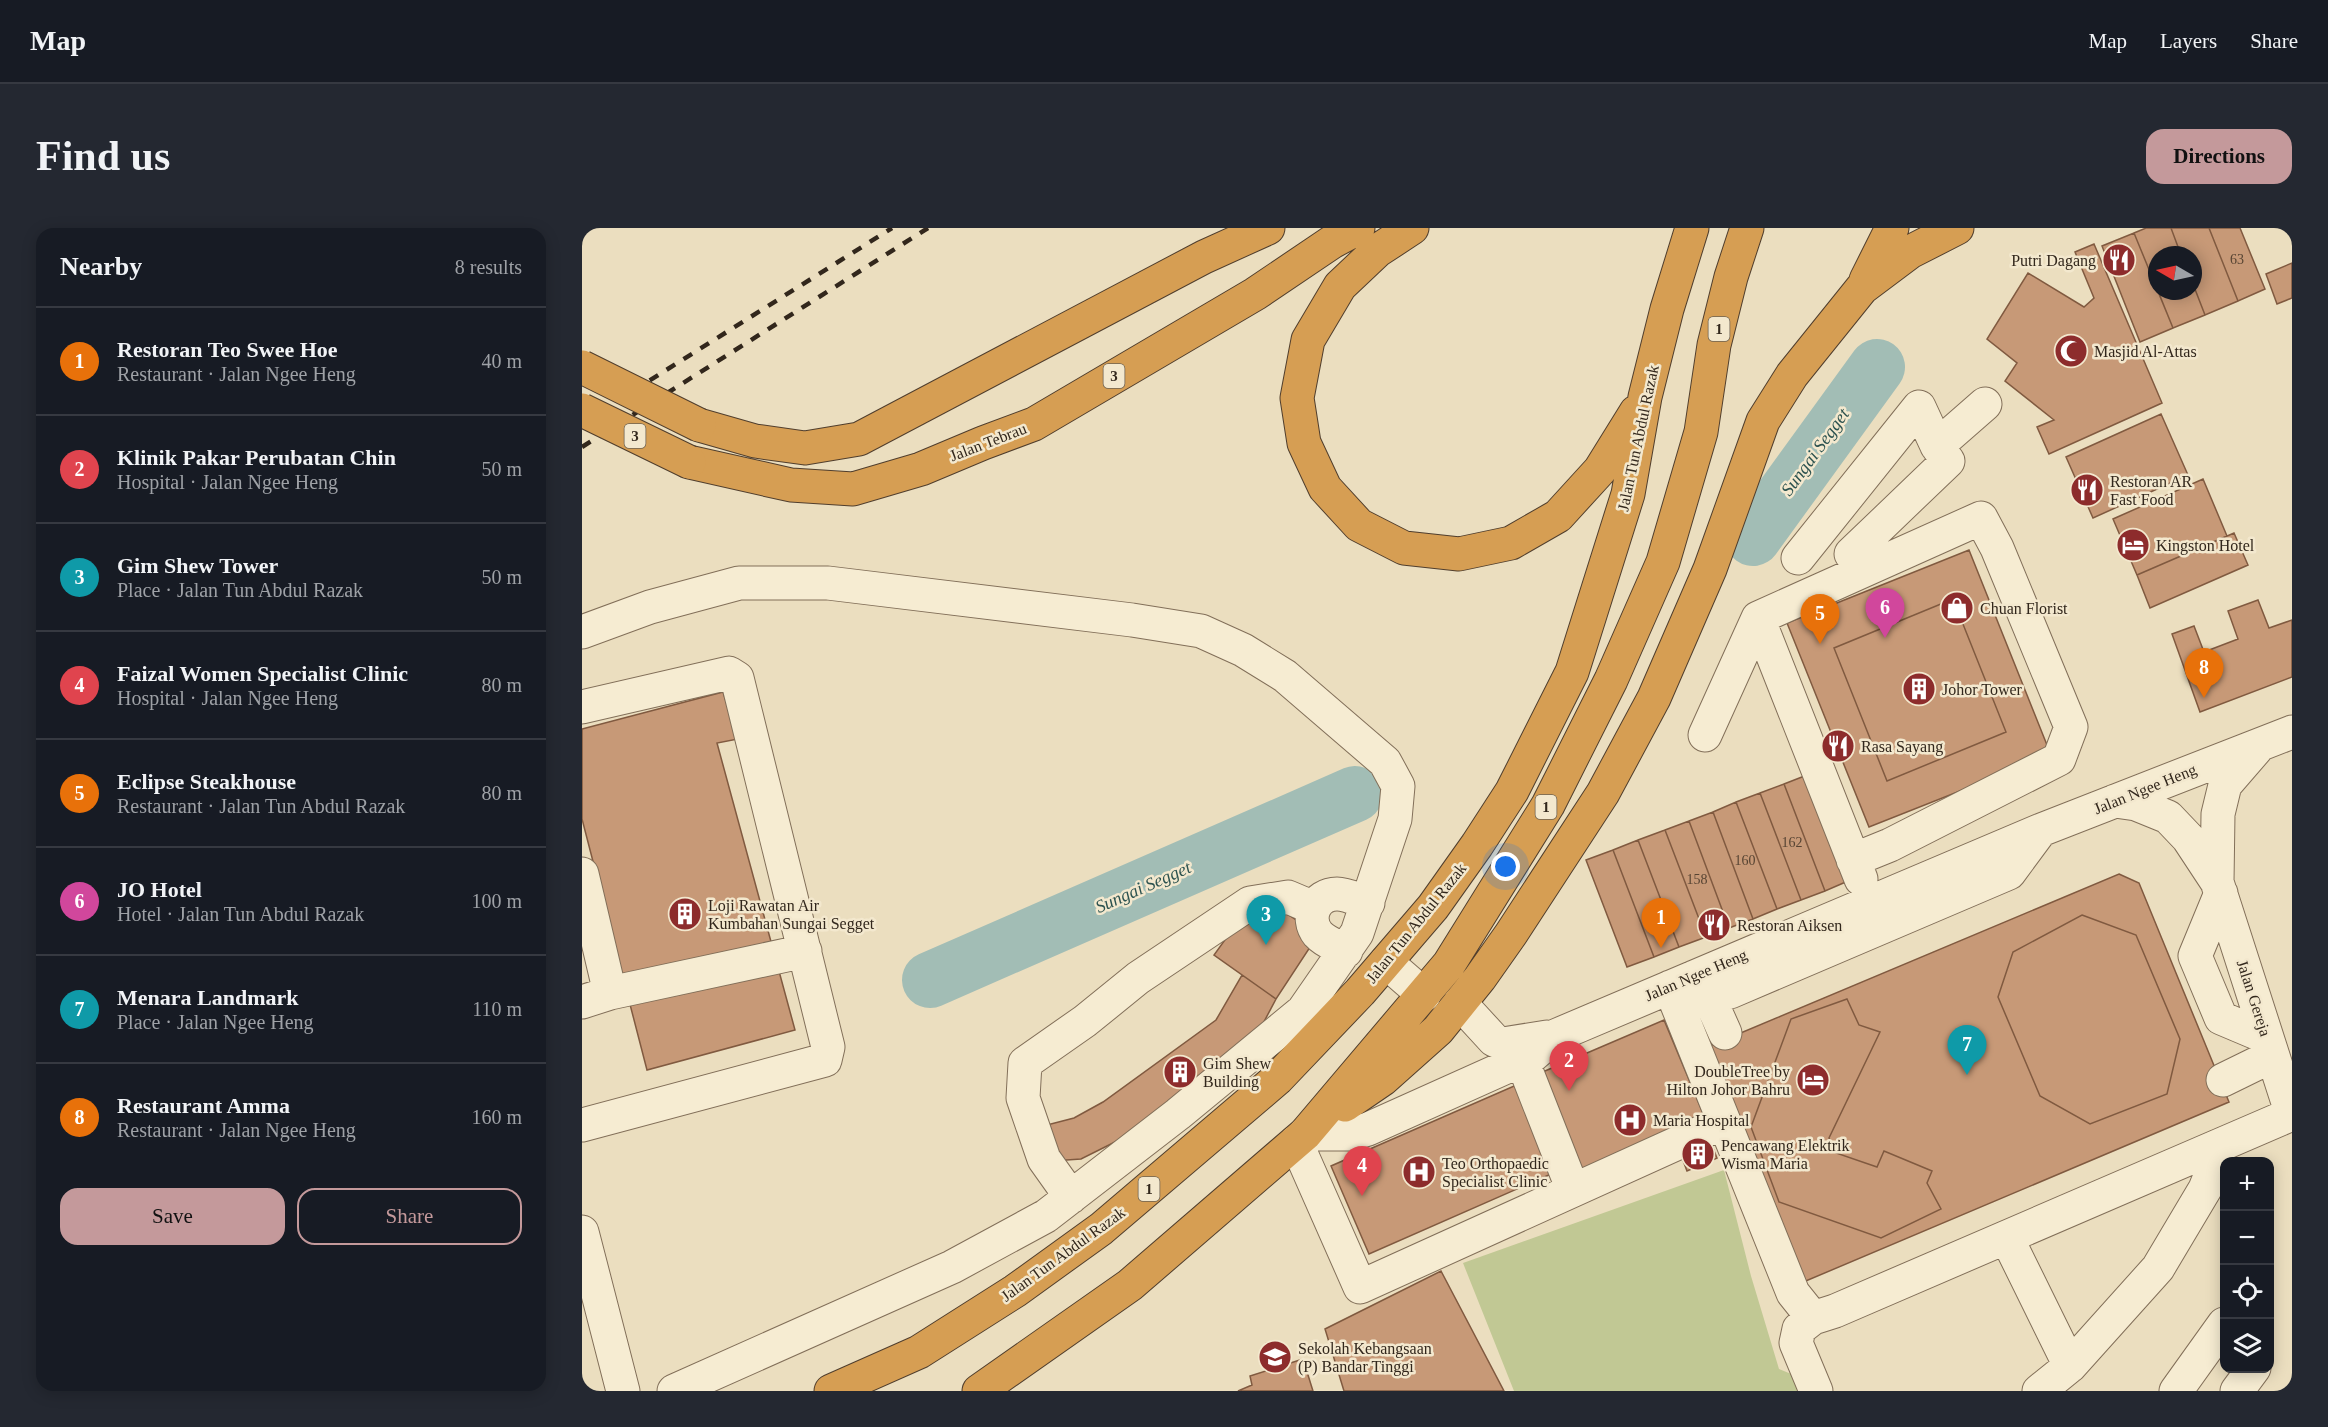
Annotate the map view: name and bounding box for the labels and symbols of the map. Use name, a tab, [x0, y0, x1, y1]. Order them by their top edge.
restaurant icon: Putri Dagang	[2101, 242, 2137, 278]
north arrow	[2148, 246, 2202, 300]
place label: Putri Dagang	[2011, 252, 2096, 270]
house number: 63	[2230, 252, 2244, 267]
road number: 1	[1708, 317, 1730, 341]
mosque icon: Masjid Al-Attas	[2053, 333, 2089, 369]
place label: Masjid Al-Attas	[2094, 343, 2197, 361]
street label: Jalan Tun Abdul Razak	[1614, 363, 1662, 513]
road number: 3	[1104, 364, 1124, 388]
water label: Sungai Segget	[1777, 404, 1854, 499]
street label: Jalan Tebrau	[947, 420, 1029, 464]
road number: 3	[624, 424, 646, 448]
restaurant icon: Restoran AR Fast Food	[2069, 472, 2105, 508]
place label: Restoran AR Fast Food	[2110, 473, 2193, 508]
hotel icon: Kingston Hotel	[2115, 527, 2151, 563]
place label: Kingston Hotel	[2156, 537, 2255, 555]
pin: 6	[1866, 588, 1904, 638]
shop icon: Chuan Florist	[1939, 590, 1975, 626]
pin: 5	[1800, 594, 1840, 644]
place label: Chuan Florist	[1980, 600, 2068, 617]
pin: 8	[2184, 648, 2224, 698]
building icon: Johor Tower	[1901, 671, 1937, 707]
place label: Johor Tower	[1942, 681, 2023, 698]
restaurant icon: Rasa Sayang	[1820, 728, 1856, 764]
place label: Rasa Sayang	[1861, 738, 1943, 756]
street label: Jalan Ngee Heng	[2091, 761, 2199, 818]
road number: 1	[1536, 795, 1556, 819]
house number: 162	[1782, 835, 1803, 850]
your location	[1491, 852, 1520, 881]
house number: 160	[1735, 853, 1756, 868]
water label: Sungai Segget	[1092, 857, 1195, 917]
street label: Jalan Tun Abdul Razak	[1363, 860, 1469, 986]
house number: 158	[1687, 872, 1708, 887]
building icon: Loji Rawatan Air Kumbahan Sungai Segget	[667, 896, 703, 932]
pin: 3	[1246, 896, 1286, 945]
place label: Loji Rawatan Air Kumbahan Sungai Segget	[708, 897, 875, 933]
pin: 1	[1642, 898, 1680, 948]
restaurant icon: Restoran Aiksen	[1696, 907, 1732, 943]
place label: Restoran Aiksen	[1737, 917, 1842, 934]
street label: Jalan Ngee Heng	[1642, 946, 1750, 1005]
street label: Jalan Gereja	[2233, 958, 2274, 1039]
pin: 7	[1948, 1026, 1986, 1075]
pin: 2	[1550, 1042, 1588, 1091]
building icon: Gim Shew Building	[1162, 1054, 1198, 1090]
place label: Gim Shew Building	[1203, 1055, 1271, 1091]
hotel icon: DoubleTree by Hilton Johor Bahru	[1795, 1062, 1831, 1098]
place label: DoubleTree by Hilton Johor Bahru	[1666, 1063, 1790, 1098]
hospital icon: Maria Hospital	[1612, 1102, 1648, 1138]
place label: Maria Hospital	[1653, 1112, 1750, 1130]
building icon: Pencawang Elektrik Wisma Maria	[1680, 1136, 1716, 1172]
place label: Pencawang Elektrik Wisma Maria	[1721, 1137, 1849, 1172]
pin: 4	[1342, 1146, 1382, 1196]
hospital icon: Teo Orthopaedic Specialist Clinic	[1401, 1154, 1437, 1190]
place label: Teo Orthopaedic Specialist Clinic	[1442, 1155, 1549, 1191]
road number: 1	[1138, 1177, 1160, 1201]
street label: Jalan Tun Abdul Razak	[998, 1203, 1128, 1305]
school or university icon: Sekolah Kebangsaan (P) Bandar Tinggi	[1257, 1339, 1293, 1375]
place label: Sekolah Kebangsaan (P) Bandar Tinggi	[1298, 1340, 1432, 1376]

